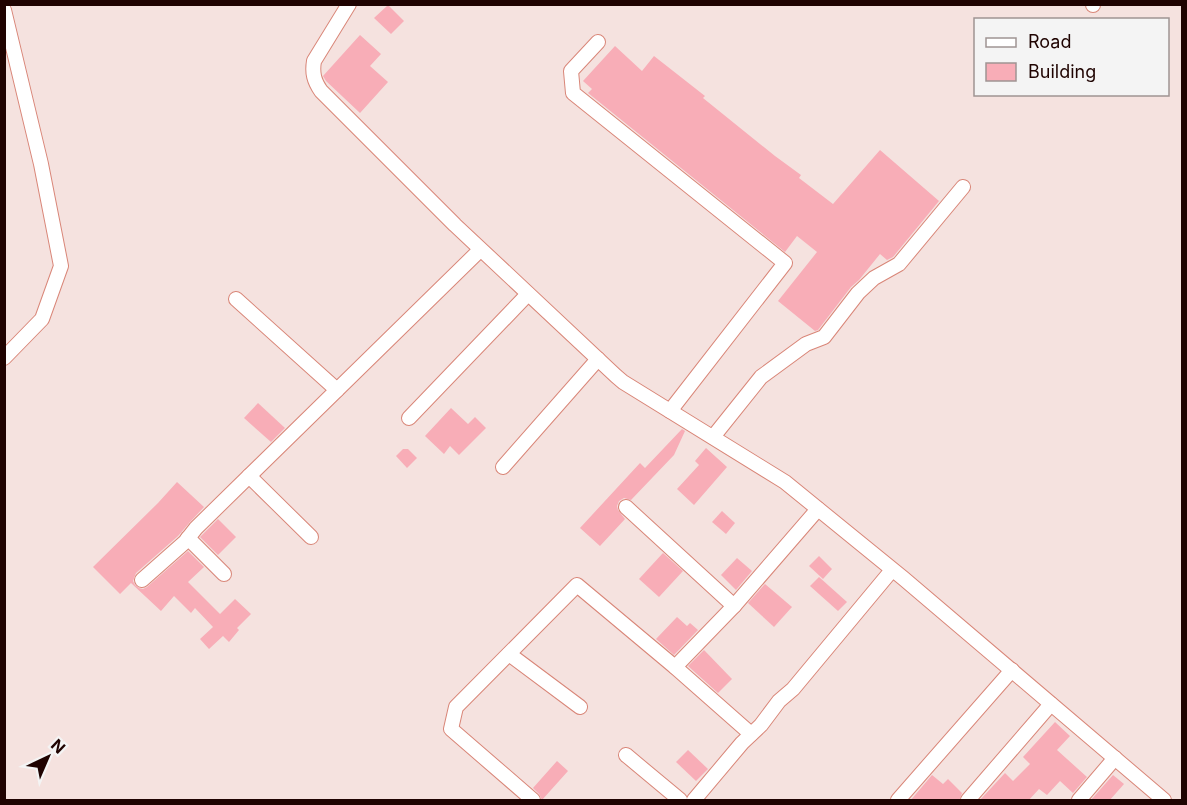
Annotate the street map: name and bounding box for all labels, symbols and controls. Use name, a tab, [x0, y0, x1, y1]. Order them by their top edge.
legend	[974, 18, 1169, 96]
text: Road	[1028, 31, 1071, 52]
text: Building	[1028, 61, 1096, 82]
north arrow	[18, 727, 78, 787]
text: N	[47, 735, 70, 758]

